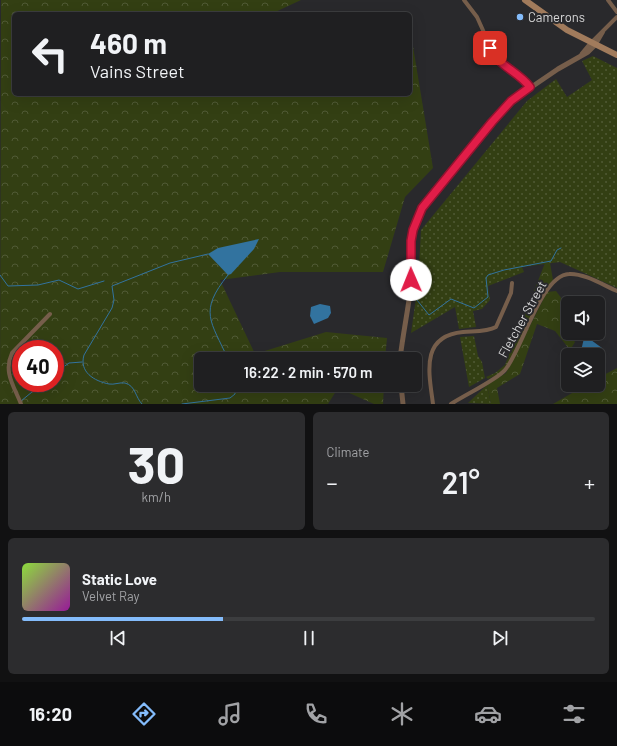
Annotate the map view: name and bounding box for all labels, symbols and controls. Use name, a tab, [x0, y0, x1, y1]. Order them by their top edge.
place label: Camerons	[528, 9, 585, 25]
marker: Camerons	[515, 12, 525, 22]
text: 460 m	[90, 26, 167, 60]
icon: left	[24, 28, 76, 80]
pin	[473, 31, 507, 65]
icon: arrive	[479, 37, 501, 59]
text: Vains Street	[90, 60, 185, 82]
position arrow	[390, 259, 432, 301]
street label: Fletcher Street	[494, 278, 550, 360]
map controls	[561, 296, 605, 392]
button: sound	[561, 296, 605, 340]
speed limit sign: 40	[12, 340, 64, 392]
button: layers	[561, 348, 605, 392]
text: 16:22 · 2 min · 570 m	[244, 363, 372, 381]
text: 30	[127, 432, 185, 494]
text: Climate	[327, 444, 370, 460]
text: 21°	[442, 464, 480, 500]
text: −	[327, 469, 338, 495]
text: +	[584, 469, 595, 495]
text: km/h	[142, 489, 171, 505]
text: Static Love	[82, 570, 157, 588]
text: Velvet Ray	[82, 588, 140, 604]
icon: previous	[107, 627, 129, 649]
icon: pause	[298, 627, 320, 649]
icon: next	[489, 627, 511, 649]
icon: directions	[130, 700, 158, 728]
icon: music	[216, 700, 244, 728]
icon: phone	[302, 700, 330, 728]
icon: climate	[388, 700, 416, 728]
icon: car	[474, 700, 502, 728]
icon: filters	[560, 700, 588, 728]
text: 16:20	[29, 703, 72, 725]

